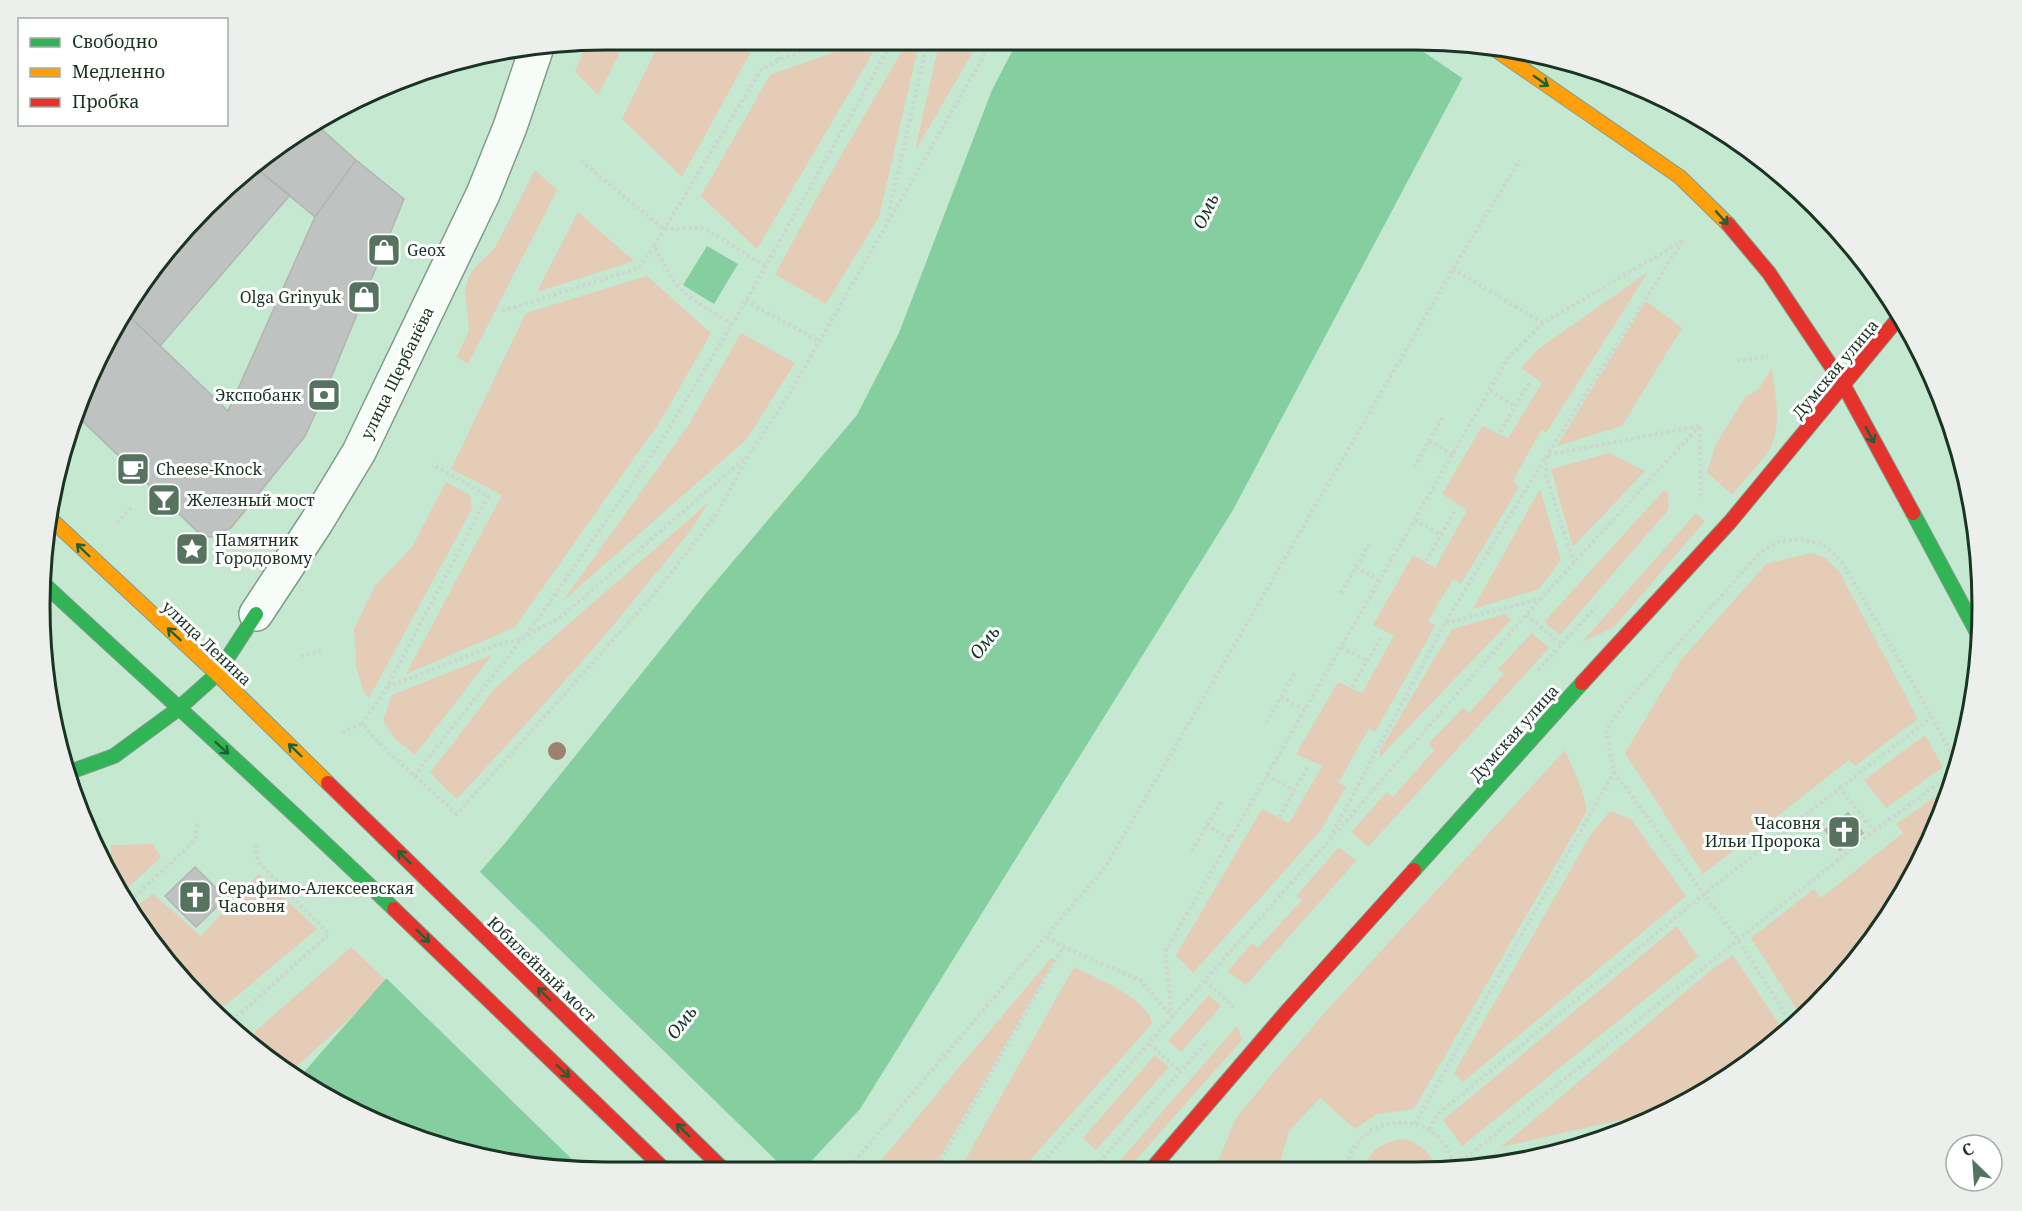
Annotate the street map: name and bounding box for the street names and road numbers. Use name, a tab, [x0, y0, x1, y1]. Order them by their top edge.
street label: улица Щербанёва	[355, 303, 439, 443]
street label: Думская улица	[1787, 315, 1883, 423]
street label: улица Ленина	[157, 596, 257, 690]
street label: Думская улица	[1465, 680, 1563, 786]
street label: Юбилейный мост	[483, 911, 602, 1027]

